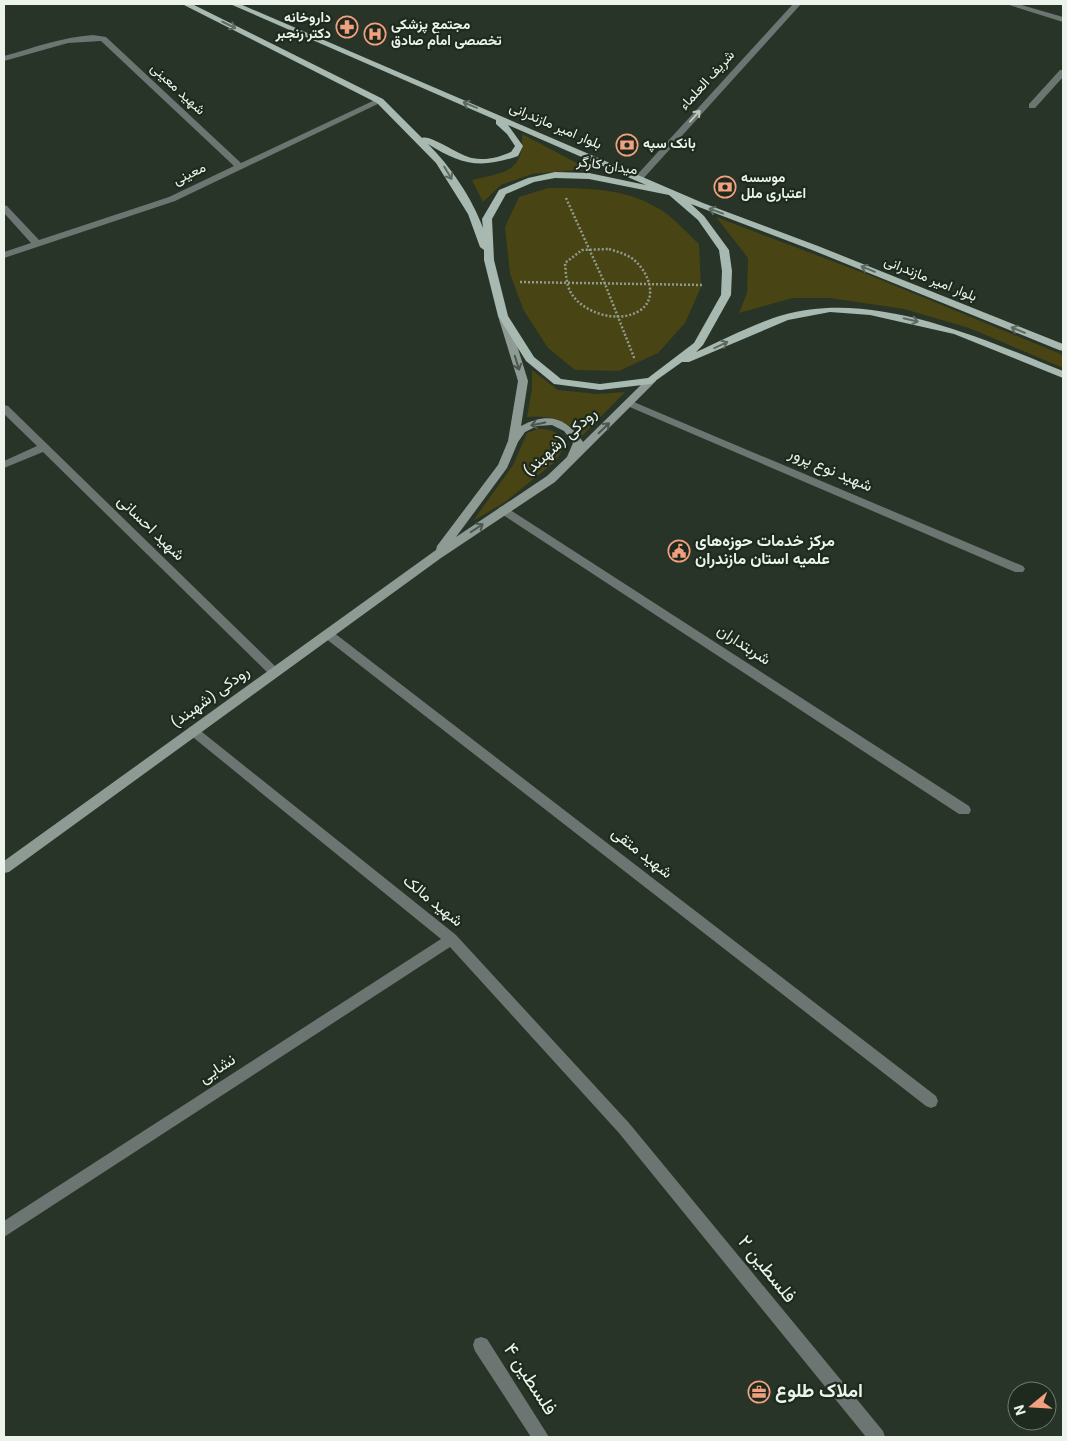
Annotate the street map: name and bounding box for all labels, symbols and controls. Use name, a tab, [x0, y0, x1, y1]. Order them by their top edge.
place label: داروخانه دکتر رنجبر	[275, 8, 331, 46]
pharmacy icon: داروخانه دکتر رنجبر	[335, 15, 359, 39]
place label: مجتمع پزشکی تخصصی امام صادق	[391, 15, 502, 53]
one-way arrow	[222, 20, 237, 30]
hospital icon: مجتمع پزشکی تخصصی امام صادق	[363, 22, 387, 46]
street label: شریف العلماء	[675, 46, 741, 116]
street label: شهید معینی	[144, 59, 210, 121]
street label: بلوار امیر مازندرانی	[505, 98, 605, 156]
one-way arrow	[463, 100, 478, 110]
one-way arrow	[689, 109, 701, 122]
bank icon: بانک سپه	[615, 133, 639, 157]
place label: بانک سپه	[643, 134, 696, 156]
street label: میدان کارگر	[574, 152, 639, 182]
street label: معینی	[170, 158, 210, 192]
one-way arrow	[443, 165, 453, 179]
place label: موسسه اعتباری ملل	[741, 168, 806, 206]
bank icon: موسسه اعتباری ملل	[713, 175, 737, 199]
one-way arrow	[709, 206, 724, 215]
street label: بلوار امیر مازندرانی	[880, 251, 980, 309]
one-way arrow	[860, 264, 876, 273]
one-way arrow	[902, 316, 918, 325]
one-way arrow	[1011, 325, 1026, 334]
one-way arrow	[713, 340, 728, 350]
one-way arrow	[513, 354, 523, 370]
street label: رودکی (شهبند)	[518, 403, 604, 483]
one-way arrow	[530, 420, 546, 429]
one-way arrow	[597, 422, 609, 434]
street label: شهید نوع پرور	[783, 442, 876, 500]
street label: شهید احسانی	[110, 490, 190, 568]
one-way arrow	[470, 523, 484, 533]
place label: مرکز خدمات حوزه‌های علمیه استان مازندران	[695, 530, 835, 573]
public building icon: مرکز خدمات حوزه‌های علمیه استان مازندران	[667, 539, 691, 563]
street label: شربتداران	[711, 619, 775, 673]
street label: رودکی (شهبند)	[166, 661, 256, 735]
street label: شهید متقی	[605, 822, 677, 886]
street label: شهید مالک	[396, 870, 468, 934]
street label: نشایی	[194, 1049, 242, 1091]
street label: فلسطین ۲	[730, 1230, 802, 1310]
street label: فلسطین ۴	[495, 1338, 563, 1422]
place label: املاک طلوع	[775, 1378, 863, 1407]
office icon: املاک طلوع	[747, 1380, 771, 1404]
north arrow	[1007, 1381, 1057, 1431]
text: N	[1010, 1401, 1034, 1418]

